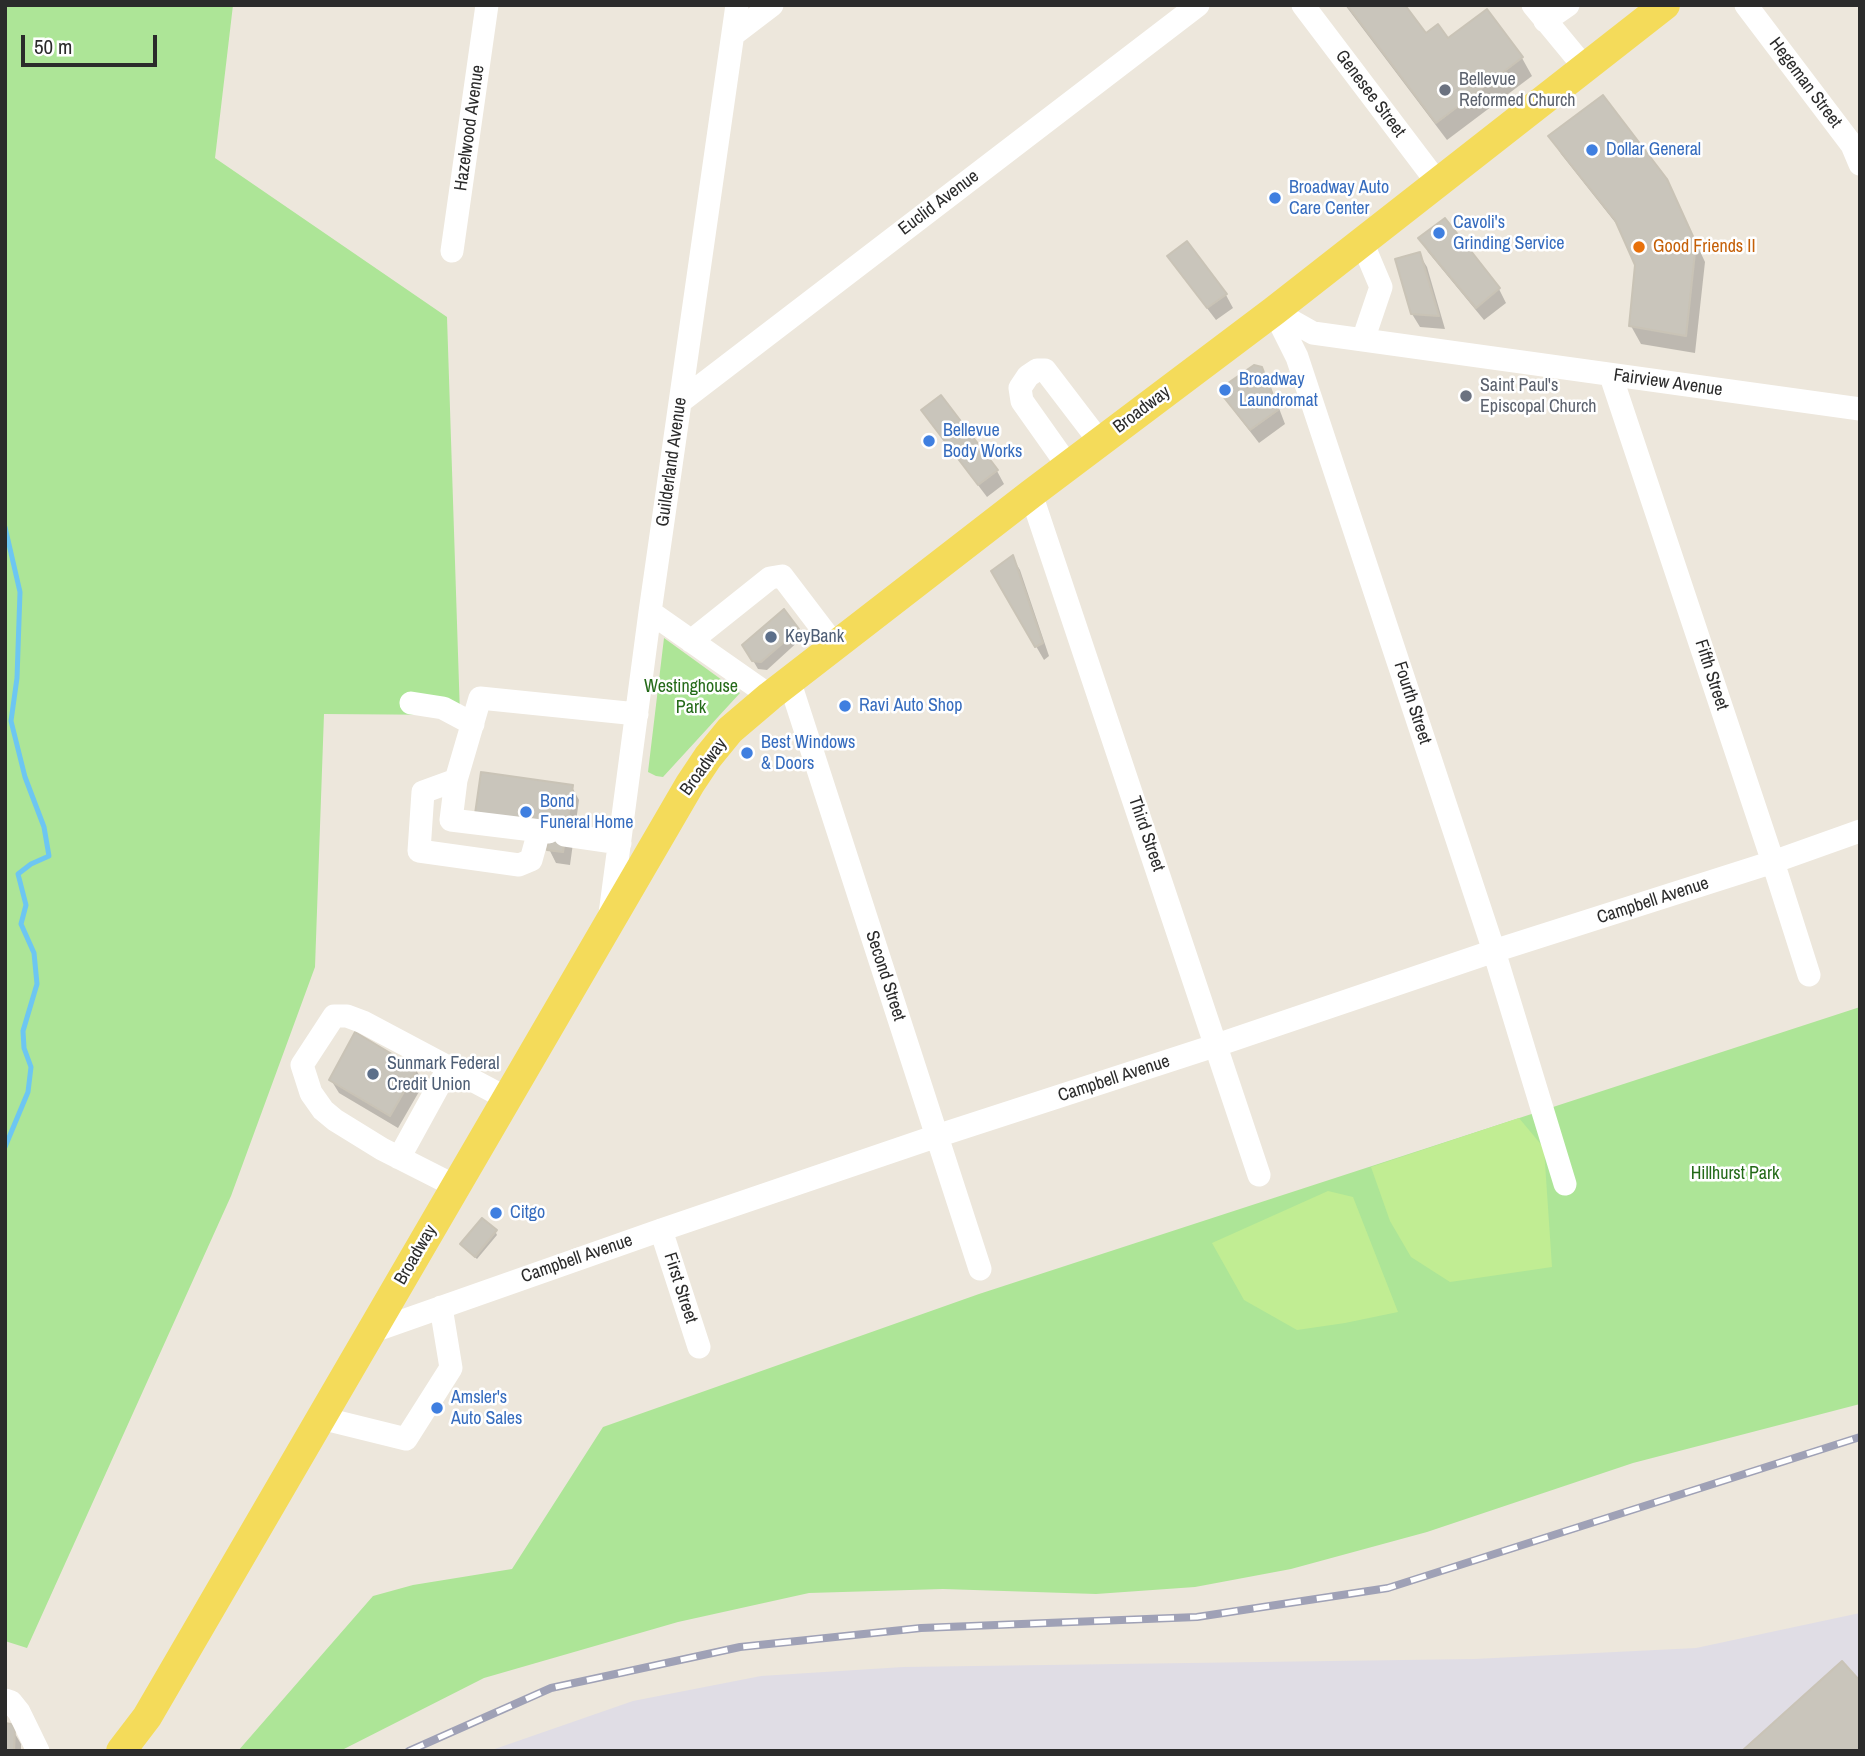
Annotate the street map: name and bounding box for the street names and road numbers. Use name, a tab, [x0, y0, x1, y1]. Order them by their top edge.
street label: Hegeman Street	[1764, 34, 1846, 132]
street label: Genesee Street	[1330, 46, 1410, 142]
street label: Hazelwood Avenue	[450, 64, 490, 192]
street label: Euclid Avenue	[895, 166, 983, 240]
street label: Fairview Avenue	[1612, 365, 1724, 401]
street label: Broadway	[1109, 382, 1175, 438]
street label: Guilderland Avenue	[652, 396, 692, 528]
street label: Fifth Street	[1689, 637, 1733, 713]
street label: Fourth Street	[1389, 659, 1435, 747]
street label: Broadway	[676, 734, 732, 800]
street label: Third Street	[1123, 794, 1169, 874]
street label: Campbell Avenue	[1594, 873, 1712, 929]
street label: Second Street	[860, 928, 910, 1024]
street label: Campbell Avenue	[1055, 1051, 1173, 1107]
street label: Broadway	[390, 1221, 442, 1289]
street label: Campbell Avenue	[519, 1230, 635, 1288]
street label: First Street	[658, 1250, 702, 1326]

